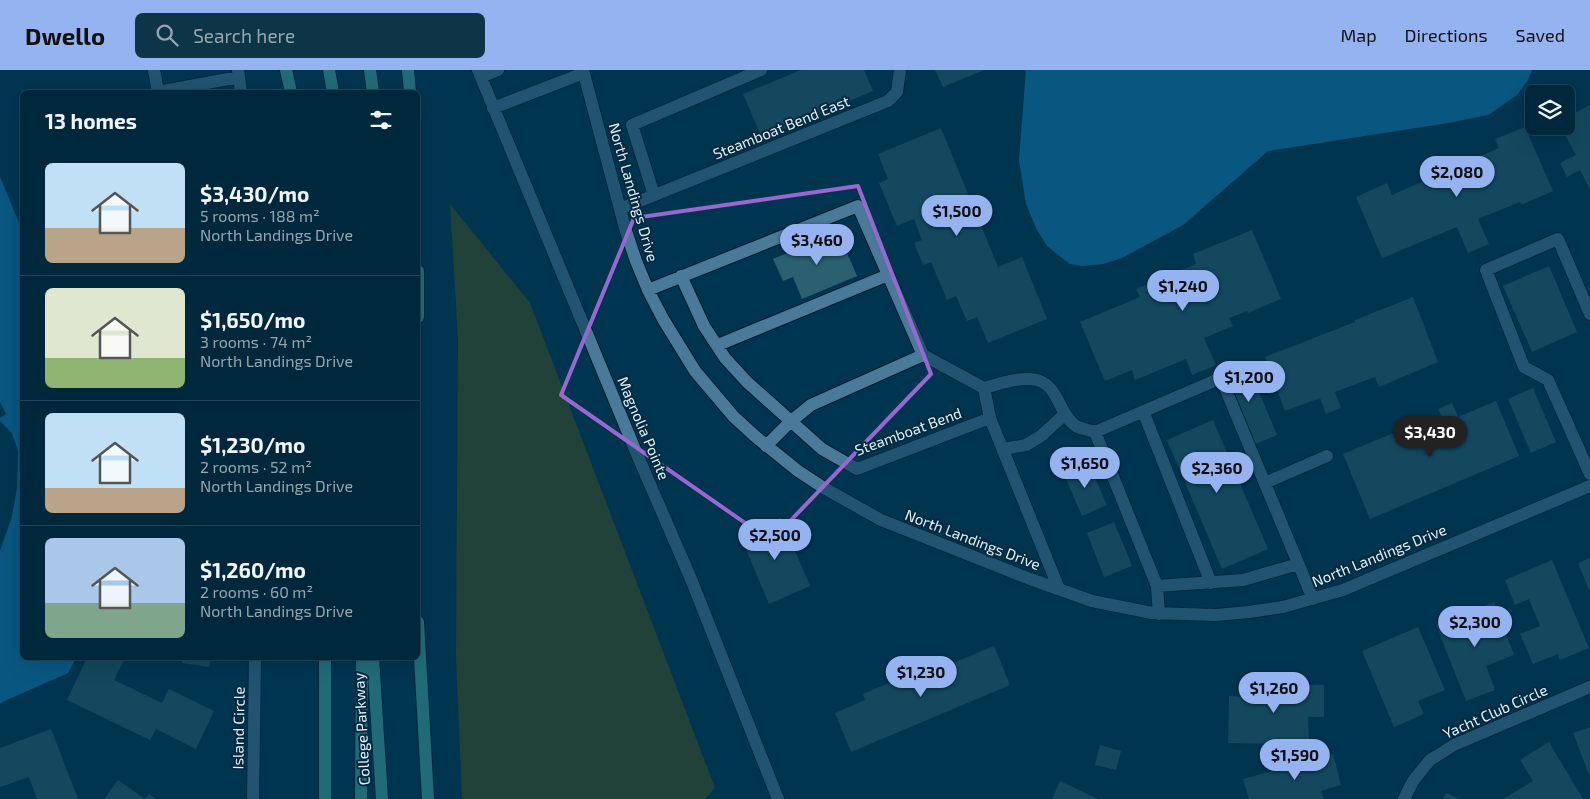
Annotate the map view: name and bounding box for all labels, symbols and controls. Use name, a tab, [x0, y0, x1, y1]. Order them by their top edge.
search box	[135, 13, 485, 58]
text: Dwello	[25, 21, 105, 50]
icon: search	[153, 21, 181, 49]
text: Search here	[193, 24, 295, 47]
text: Map	[1340, 24, 1377, 46]
text: Directions	[1405, 24, 1488, 46]
text: Saved	[1516, 24, 1565, 46]
map controls	[1525, 85, 1575, 135]
button: layers	[1525, 85, 1575, 135]
street label: Steamboat Bend East	[710, 91, 852, 163]
icon: filters	[367, 106, 395, 134]
text: 13 homes	[45, 108, 137, 133]
street label: North Landings Drive	[606, 121, 662, 263]
pin: $2,080	[1416, 156, 1498, 198]
text: $2,080	[1431, 162, 1483, 181]
text: $3,430/mo	[200, 181, 309, 206]
icon: home	[85, 183, 145, 243]
pin: $1,500	[916, 194, 998, 237]
text: $1,500	[932, 201, 982, 220]
text: 5 rooms · 188 m²	[200, 206, 320, 225]
pin: $3,460	[776, 224, 858, 266]
text: North Landings Drive	[200, 225, 353, 244]
text: $3,460	[791, 230, 843, 249]
pin: $1,240	[1142, 270, 1224, 312]
text: $1,240	[1158, 276, 1208, 295]
text: $1,650/mo	[200, 307, 305, 332]
icon: home	[85, 308, 145, 368]
text: 3 rooms · 74 m²	[200, 332, 312, 351]
text: North Landings Drive	[200, 351, 353, 370]
pin: $1,200	[1208, 360, 1290, 403]
text: $1,200	[1224, 367, 1274, 386]
street label: Magnolia Pointe	[614, 374, 674, 482]
street label: Steamboat Bend	[852, 403, 964, 459]
pin: $3,430	[1389, 416, 1471, 458]
text: $3,430	[1404, 422, 1456, 441]
text: $1,230/mo	[200, 432, 306, 457]
icon: home	[85, 433, 145, 493]
pin: $1,650	[1044, 446, 1126, 489]
pin: $2,360	[1176, 452, 1258, 494]
text: $1,650	[1061, 453, 1109, 472]
text: 2 rooms · 52 m²	[200, 457, 312, 476]
text: $2,360	[1191, 458, 1243, 477]
text: North Landings Drive	[200, 476, 353, 495]
street label: North Landings Drive	[903, 505, 1043, 573]
pin: $2,500	[734, 518, 816, 561]
street label: North Landings Drive	[1309, 520, 1449, 590]
text: $2,500	[749, 525, 801, 544]
text: $1,260/mo	[200, 557, 306, 582]
icon: home	[85, 558, 145, 618]
text: 2 rooms · 60 m²	[200, 582, 313, 601]
text: North Landings Drive	[200, 601, 353, 620]
pin: $2,300	[1434, 606, 1516, 648]
text: $2,300	[1449, 612, 1501, 631]
pin: $1,230	[880, 656, 962, 698]
text: $1,230	[897, 662, 945, 681]
street label: College Parkway	[349, 672, 373, 786]
pin: $1,260	[1233, 672, 1315, 714]
text: $1,260	[1250, 678, 1298, 697]
street label: Yacht Club Circle	[1440, 680, 1550, 742]
street label: Island Circle	[228, 686, 248, 770]
pin: $1,590	[1254, 738, 1336, 781]
text: $1,590	[1271, 745, 1319, 764]

